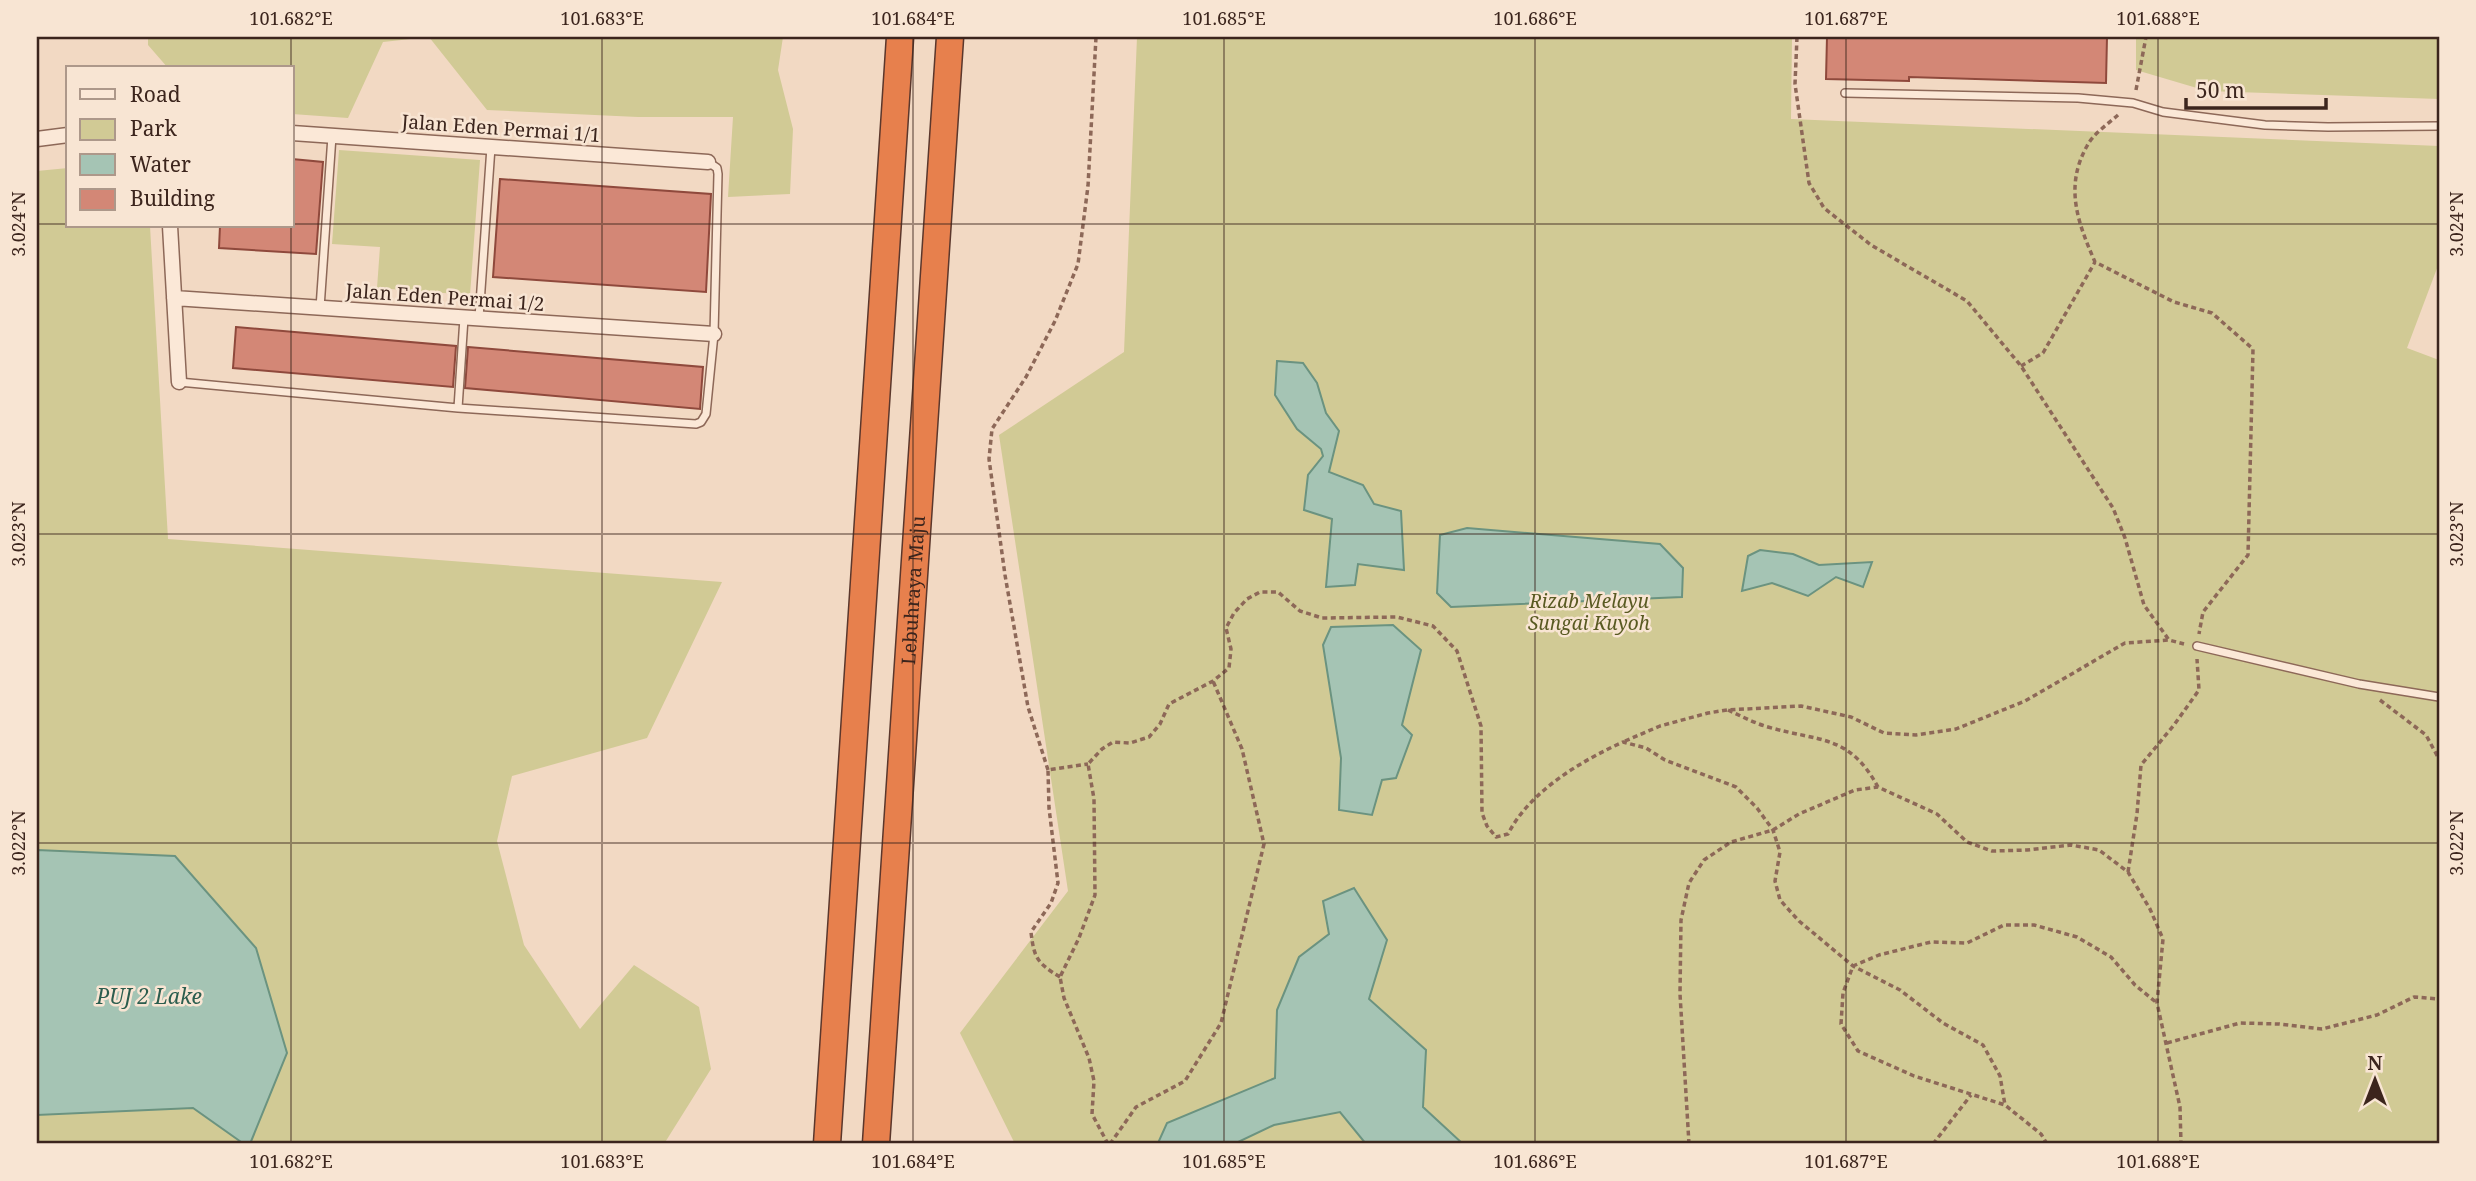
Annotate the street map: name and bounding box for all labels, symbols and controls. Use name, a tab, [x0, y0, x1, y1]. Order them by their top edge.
text: 101.682°E	[249, 6, 333, 30]
text: 101.683°E	[560, 6, 644, 30]
text: 101.684°E	[871, 6, 955, 30]
text: 101.685°E	[1182, 6, 1266, 30]
text: 101.686°E	[1493, 6, 1577, 30]
text: 101.687°E	[1804, 6, 1888, 30]
text: 101.688°E	[2116, 6, 2200, 30]
legend	[66, 66, 294, 228]
scale bar	[2186, 66, 2326, 110]
text: 50 m	[2196, 76, 2245, 104]
text: Road	[130, 80, 181, 108]
street label: Jalan Eden Permai 1/1	[400, 108, 601, 148]
text: Park	[130, 114, 177, 142]
text: Water	[130, 150, 191, 178]
text: Building	[130, 184, 215, 212]
text: 3.024°N	[6, 191, 30, 257]
text: 3.024°N	[2444, 191, 2468, 257]
street label: Jalan Eden Permai 1/2	[344, 277, 545, 317]
text: 3.023°N	[6, 501, 30, 567]
text: 3.023°N	[2444, 501, 2468, 567]
street label: Lebuhraya Maju	[895, 515, 931, 666]
park label: Rizab Melayu Sungai Kuyoh	[1528, 588, 1651, 636]
text: 3.022°N	[6, 810, 30, 876]
text: 3.022°N	[2444, 810, 2468, 876]
water label: PUJ 2 Lake	[95, 982, 202, 1010]
north arrow	[2340, 1044, 2410, 1114]
text: N	[2368, 1050, 2383, 1076]
text: 101.682°E	[249, 1149, 333, 1173]
text: 101.683°E	[560, 1149, 644, 1173]
text: 101.684°E	[871, 1149, 955, 1173]
text: 101.685°E	[1182, 1149, 1266, 1173]
text: 101.686°E	[1493, 1149, 1577, 1173]
text: 101.687°E	[1804, 1149, 1888, 1173]
text: 101.688°E	[2116, 1149, 2200, 1173]

